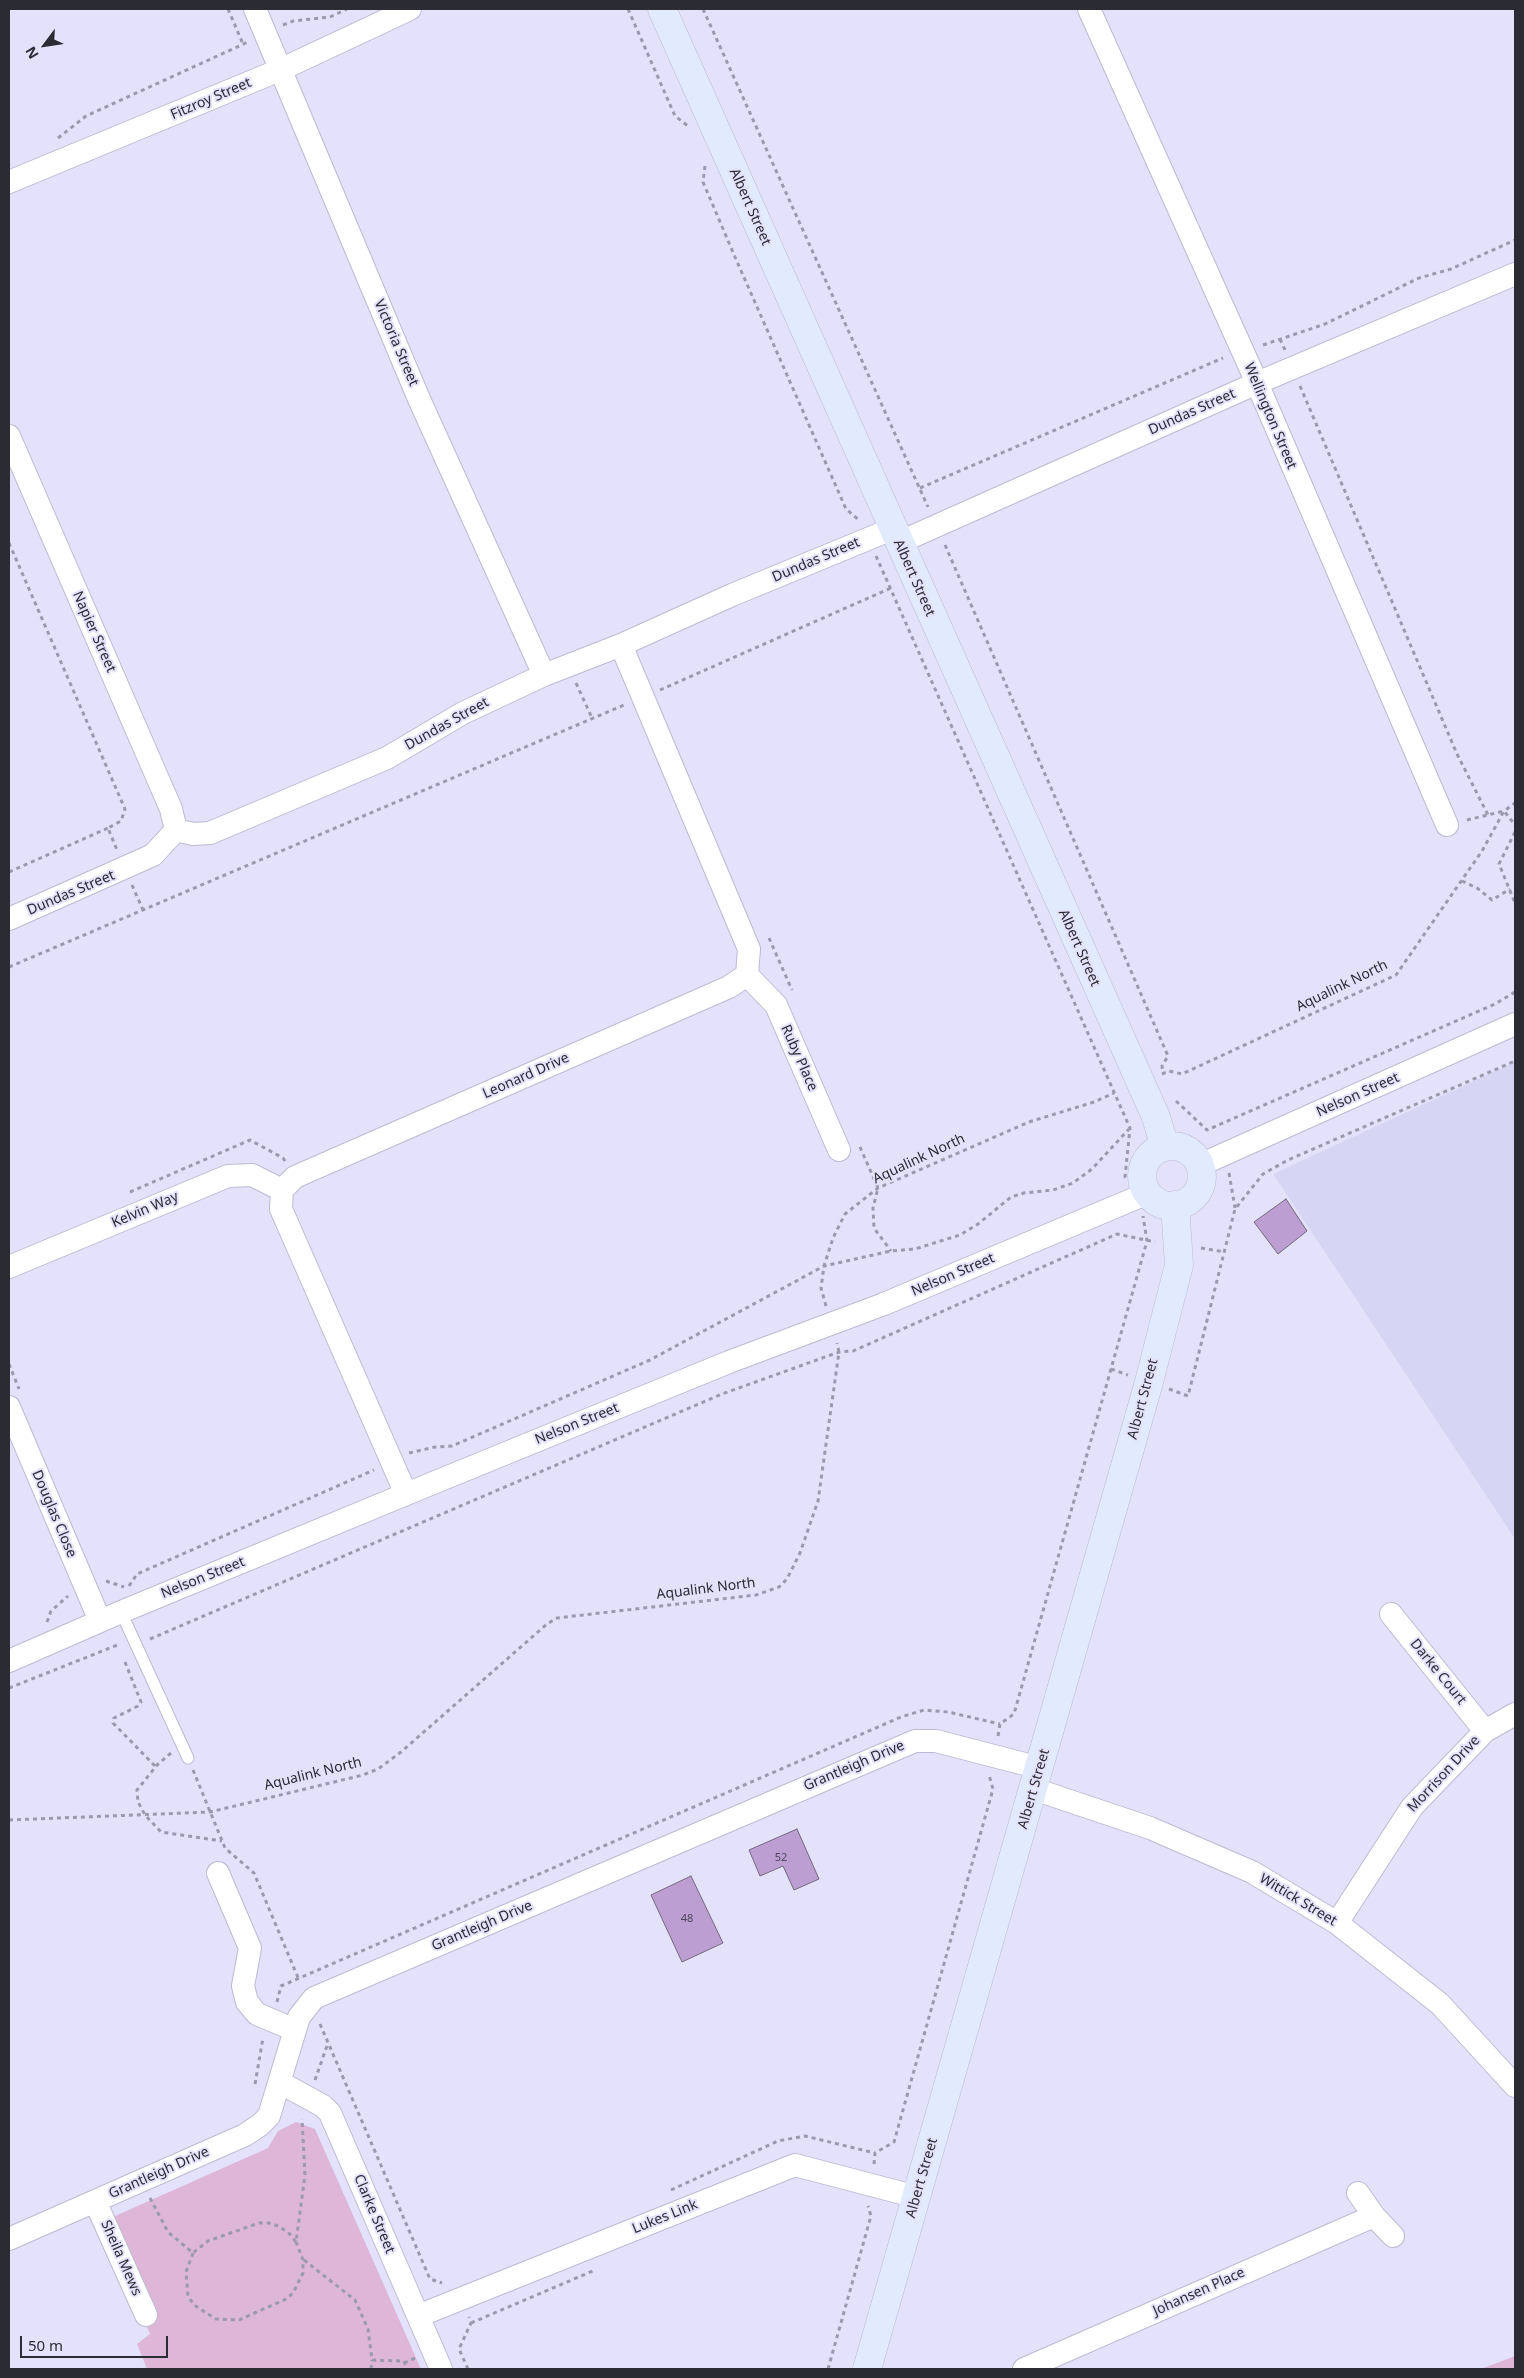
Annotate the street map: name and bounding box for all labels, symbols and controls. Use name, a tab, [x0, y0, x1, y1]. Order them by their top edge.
north arrow	[20, 20, 70, 70]
text: N	[21, 43, 43, 63]
street label: Fitzroy Street	[168, 74, 254, 124]
street label: Albert Street	[726, 166, 774, 248]
street label: Victoria Street	[370, 297, 422, 389]
street label: Wellington Street	[1240, 360, 1300, 472]
street label: Dundas Street	[1146, 385, 1238, 439]
street label: Dundas Street	[770, 534, 862, 586]
street label: Albert Street	[890, 537, 938, 619]
street label: Napier Street	[69, 589, 119, 675]
street label: Dundas Street	[402, 694, 492, 754]
street label: Dundas Street	[25, 867, 117, 919]
street label: Albert Street	[1055, 907, 1103, 989]
street label: Aqualink North	[1294, 957, 1390, 1015]
street label: Ruby Place	[777, 1022, 821, 1094]
street label: Leonard Drive	[480, 1049, 572, 1103]
street label: Nelson Street	[1314, 1069, 1402, 1121]
street label: Aqualink North	[870, 1130, 968, 1188]
street label: Kelvin Way	[109, 1188, 181, 1232]
street label: Nelson Street	[909, 1250, 997, 1300]
street label: Albert Street	[1124, 1357, 1162, 1441]
street label: Nelson Street	[533, 1400, 621, 1448]
street label: Douglas Close	[28, 1468, 80, 1560]
street label: Nelson Street	[159, 1554, 247, 1602]
street label: Aqualink North	[656, 1575, 756, 1603]
street label: Darke Court	[1406, 1636, 1470, 1708]
street label: Morrison Drive	[1404, 1732, 1484, 1816]
street label: Grantleigh Drive	[801, 1737, 907, 1795]
street label: Albert Street	[1015, 1747, 1053, 1831]
street label: Aqualink North	[263, 1754, 363, 1794]
house number: 52	[775, 1851, 787, 1865]
street label: Wittick Street	[1256, 1870, 1340, 1930]
street label: Grantleigh Drive	[429, 1897, 535, 1955]
house number: 48	[681, 1912, 693, 1926]
street label: Albert Street	[903, 2136, 941, 2220]
street label: Grantleigh Drive	[106, 2143, 212, 2203]
street label: Clarke Street	[350, 2172, 398, 2256]
street label: Lukes Link	[630, 2196, 700, 2238]
street label: Sheila Mews	[97, 2218, 145, 2298]
street label: Johansen Place	[1150, 2264, 1248, 2320]
scale bar	[22, 2326, 170, 2358]
text: 50 m	[28, 2335, 63, 2355]

